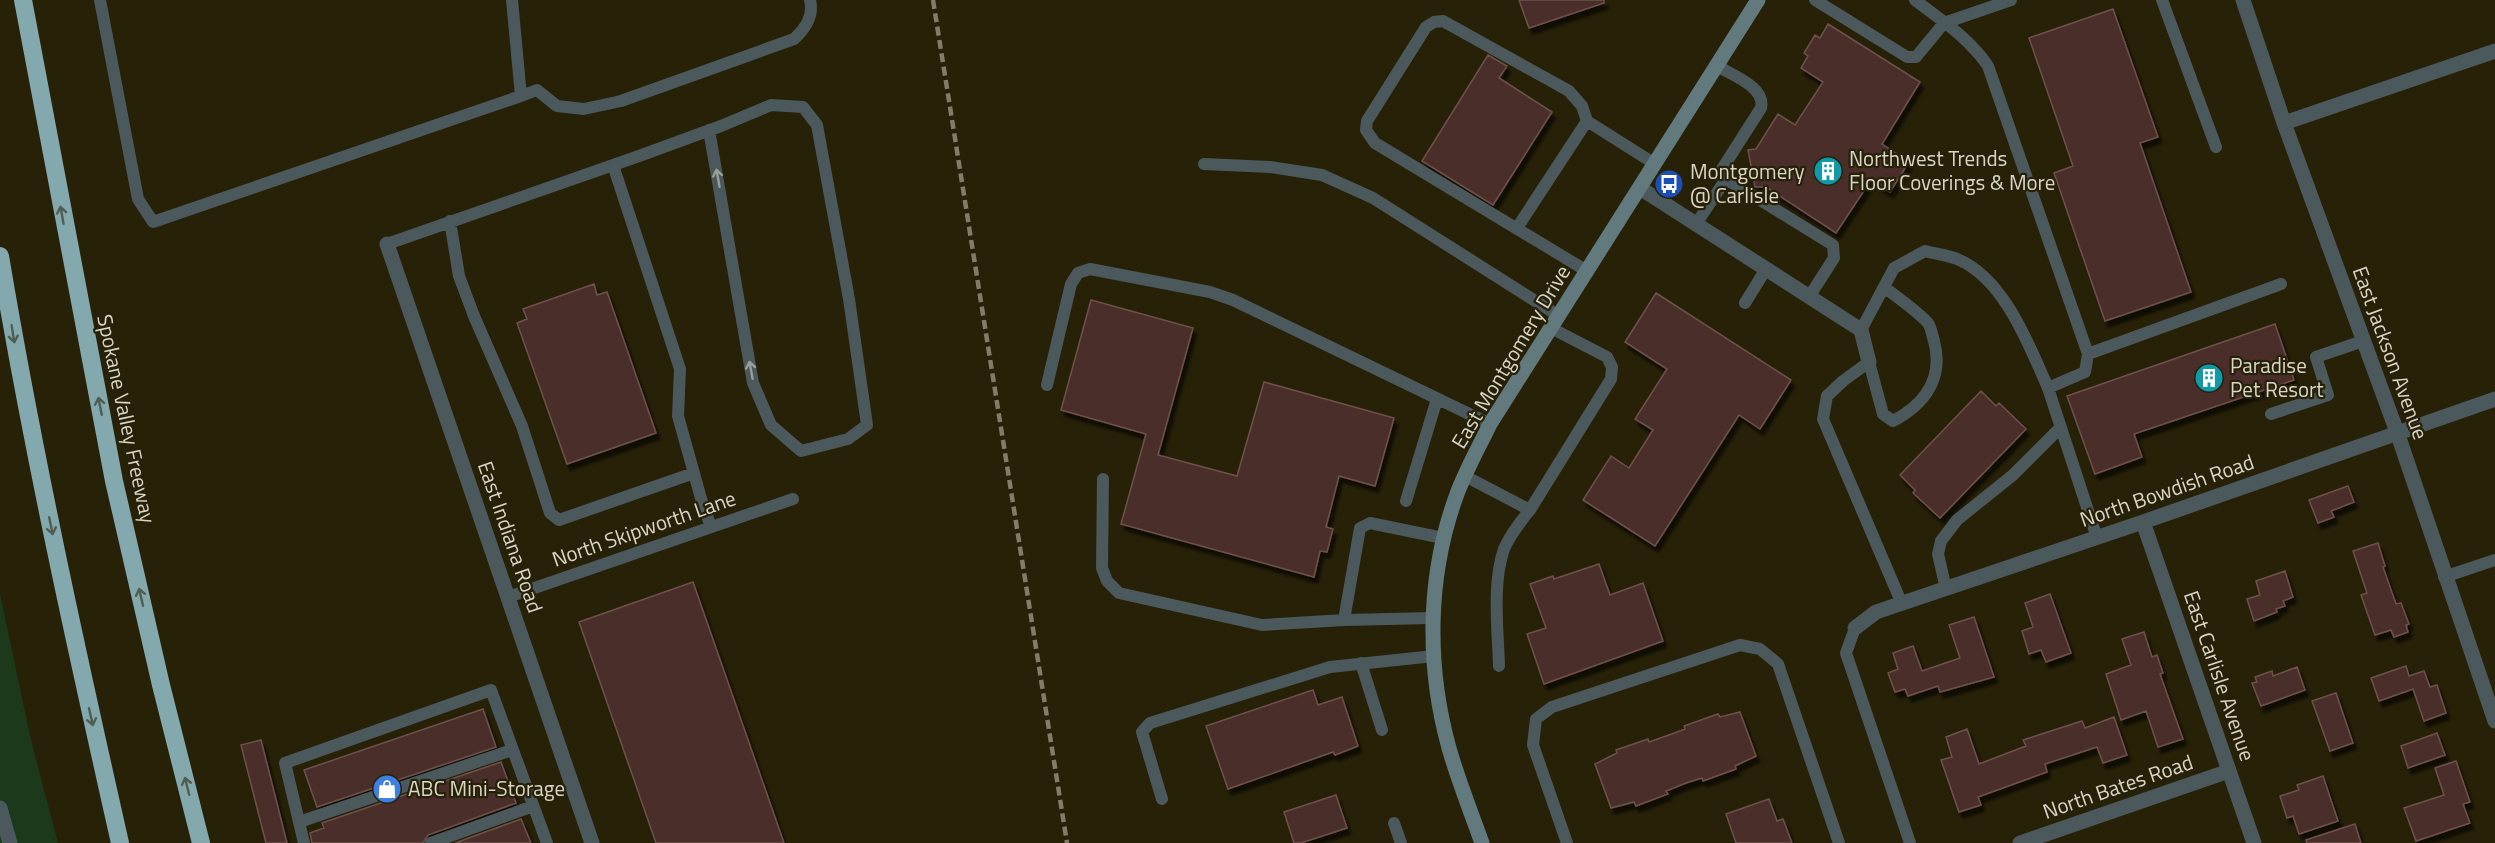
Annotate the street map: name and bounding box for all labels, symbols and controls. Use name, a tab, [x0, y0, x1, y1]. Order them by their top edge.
place label: Northwest Trends Floor Coverings & More	[1849, 142, 2055, 198]
place label: Montgomery @ Carlisle	[1690, 155, 1805, 211]
building icon: Northwest Trends Floor Coverings & More	[1812, 155, 1844, 187]
bus stop icon: Montgomery @ Carlisle	[1653, 168, 1685, 200]
one-way arrow	[712, 169, 723, 188]
one-way arrow	[57, 206, 68, 225]
street label: East Montgomery Drive	[1443, 259, 1578, 454]
street label: East Jackson Avenue	[2345, 262, 2437, 444]
street label: Spokane Valley Freeway	[89, 311, 165, 526]
one-way arrow	[8, 324, 19, 344]
place label: Paradise Pet Resort	[2230, 349, 2324, 405]
one-way arrow	[745, 361, 756, 381]
building icon: Paradise Pet Resort	[2193, 362, 2225, 394]
one-way arrow	[94, 397, 105, 417]
street label: North Bowdish Road	[2075, 445, 2258, 535]
street label: East Indiana Road	[470, 457, 552, 617]
street label: North Skipworth Lane	[547, 482, 740, 575]
one-way arrow	[46, 515, 57, 535]
street label: East Carlisle Avenue	[2176, 586, 2264, 765]
one-way arrow	[135, 588, 146, 607]
one-way arrow	[86, 706, 97, 726]
street label: North Bates Road	[2038, 745, 2197, 827]
place label: ABC Mini-Storage	[408, 772, 565, 804]
shop icon: ABC Mini-Storage	[371, 773, 403, 805]
one-way arrow	[181, 777, 192, 796]

